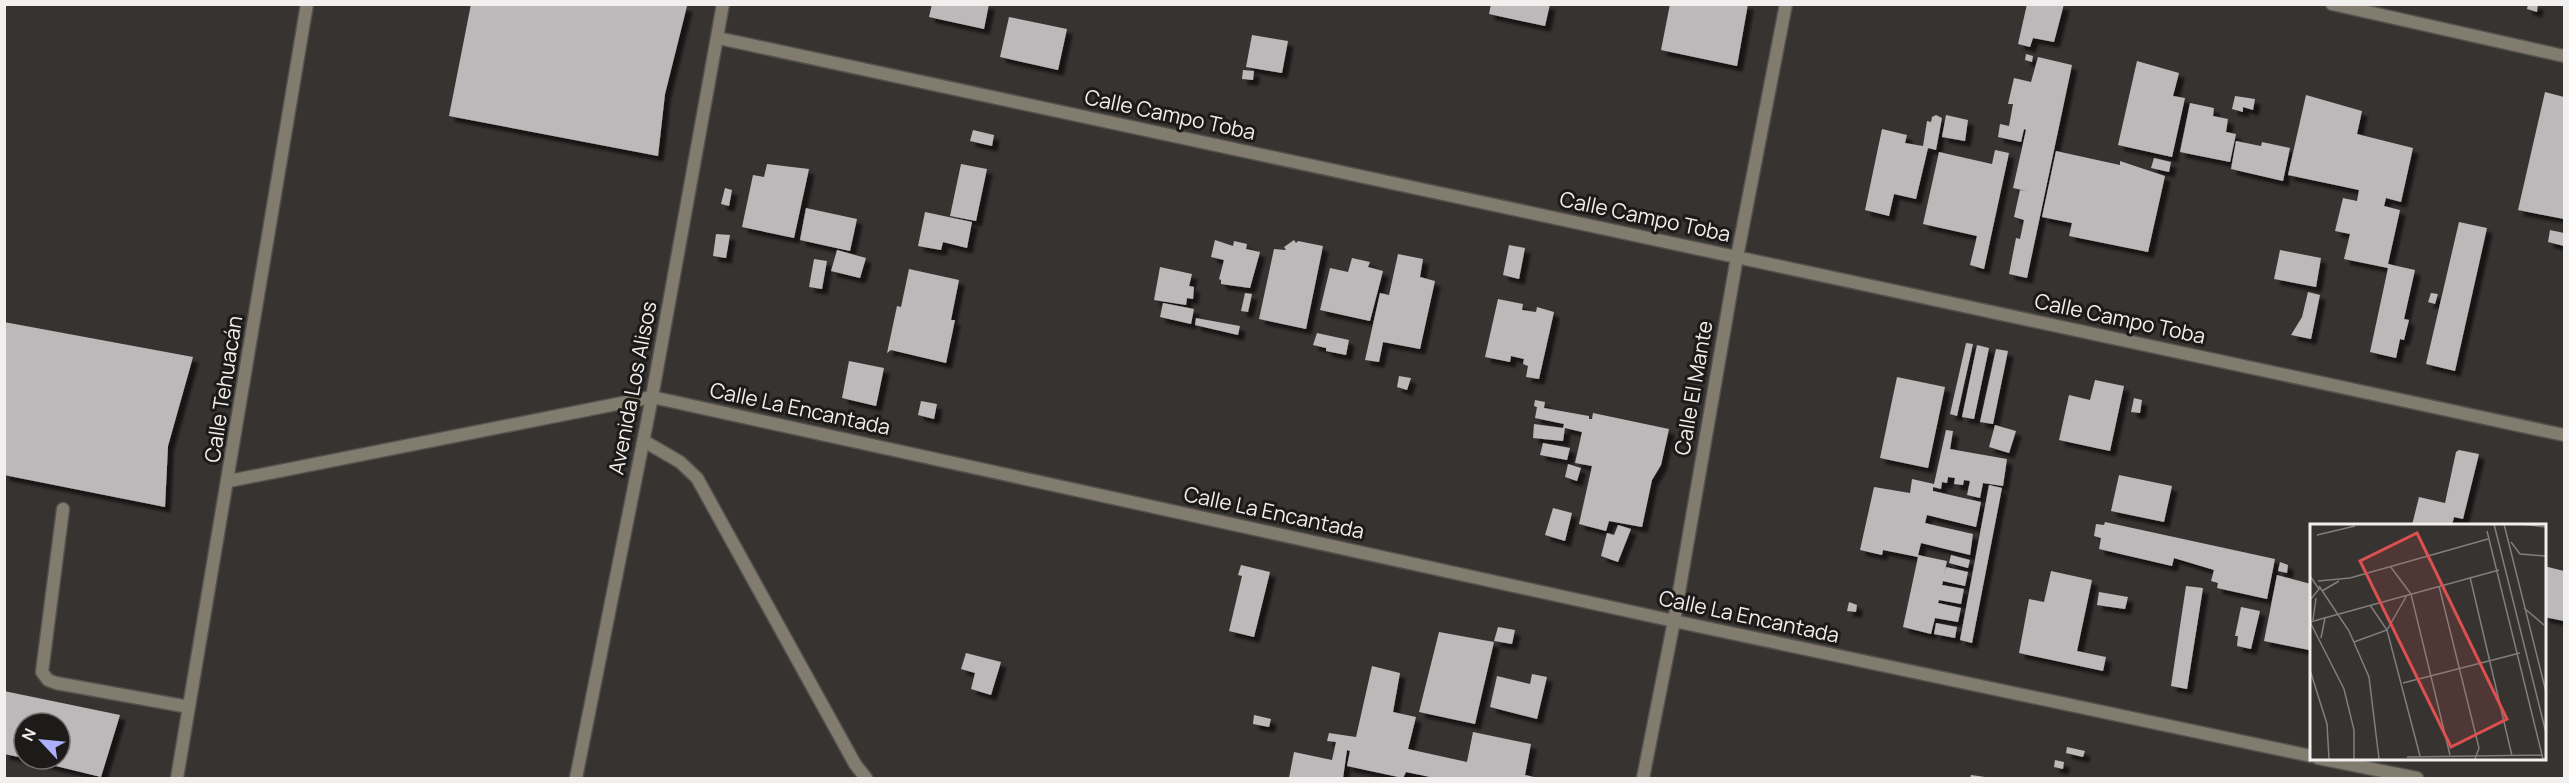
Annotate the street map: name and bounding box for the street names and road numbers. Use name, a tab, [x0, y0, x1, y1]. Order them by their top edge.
street label: Calle Campo Toba	[1082, 82, 1258, 146]
street label: Calle Campo Toba	[1557, 184, 1733, 248]
street label: Calle Campo Toba	[2032, 286, 2208, 350]
street label: Avenida Los Alisos	[601, 299, 663, 477]
street label: Calle Tehuacán	[198, 313, 248, 464]
street label: Calle El Mante	[1667, 318, 1719, 457]
street label: Calle La Encantada	[707, 375, 893, 441]
street label: Calle La Encantada	[1181, 479, 1367, 545]
street label: Calle La Encantada	[1656, 583, 1842, 649]

